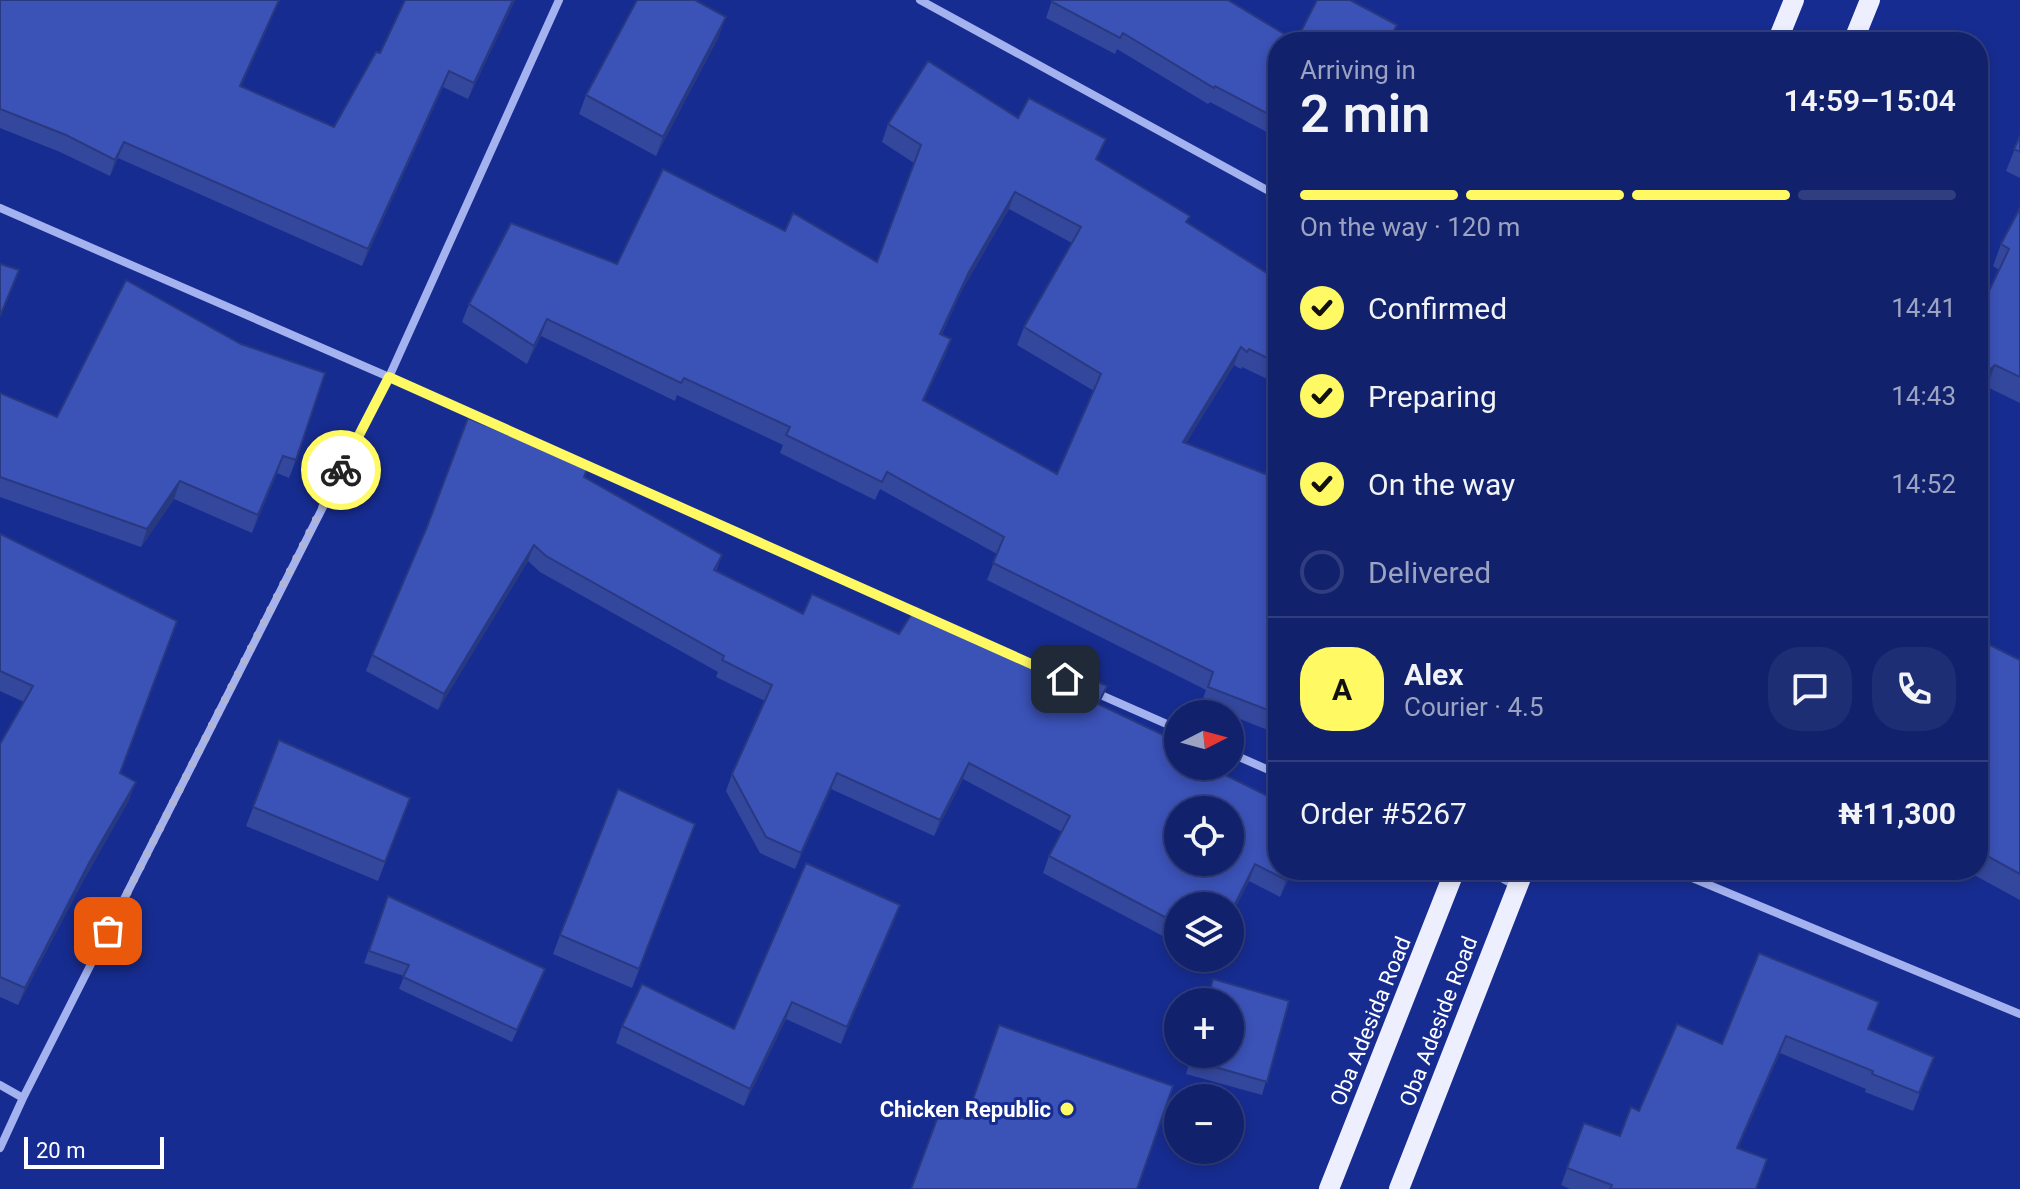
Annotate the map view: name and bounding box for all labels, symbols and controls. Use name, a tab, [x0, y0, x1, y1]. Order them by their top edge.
text: Arriving in	[1300, 55, 1416, 85]
text: 14:59–15:04	[1783, 83, 1956, 118]
text: 2 min	[1300, 84, 1430, 145]
text: On the way · 120 m	[1300, 212, 1520, 242]
icon: check	[1300, 286, 1344, 330]
text: Confirmed	[1368, 291, 1507, 326]
text: 14:41	[1891, 293, 1956, 323]
icon: check	[1300, 374, 1344, 418]
text: Preparing	[1368, 379, 1497, 414]
text: 14:43	[1891, 381, 1956, 411]
courier	[301, 430, 381, 510]
icon: bike	[319, 448, 363, 492]
icon: check	[1300, 462, 1344, 506]
text: On the way	[1368, 467, 1515, 502]
text: 14:52	[1891, 469, 1956, 499]
text: Delivered	[1368, 555, 1491, 590]
pin	[1031, 645, 1099, 713]
button: chat	[1768, 647, 1852, 731]
button: phone	[1872, 647, 1956, 731]
icon: home	[1043, 657, 1087, 701]
text: Alex	[1404, 657, 1464, 692]
text: A	[1332, 672, 1352, 707]
text: Courier · 4.5	[1404, 692, 1544, 722]
north arrow	[1164, 700, 1244, 780]
map controls	[1164, 700, 1244, 1164]
button: locate	[1164, 796, 1244, 876]
text: Order #5267	[1300, 796, 1467, 831]
text: ₦11,300	[1838, 796, 1956, 831]
button: layers	[1164, 892, 1244, 972]
pin	[74, 897, 142, 965]
icon: bag	[86, 909, 130, 953]
street label: Oba Adesida Road	[1325, 933, 1416, 1109]
street label: Oba Adeside Road	[1395, 933, 1482, 1110]
button: +	[1164, 988, 1244, 1068]
button: −	[1164, 1084, 1244, 1164]
place label: Chicken Republic	[880, 1097, 1051, 1122]
marker: Chicken Republic	[1058, 1100, 1076, 1118]
scale bar	[24, 1133, 164, 1169]
text: 20 m	[36, 1138, 85, 1163]

